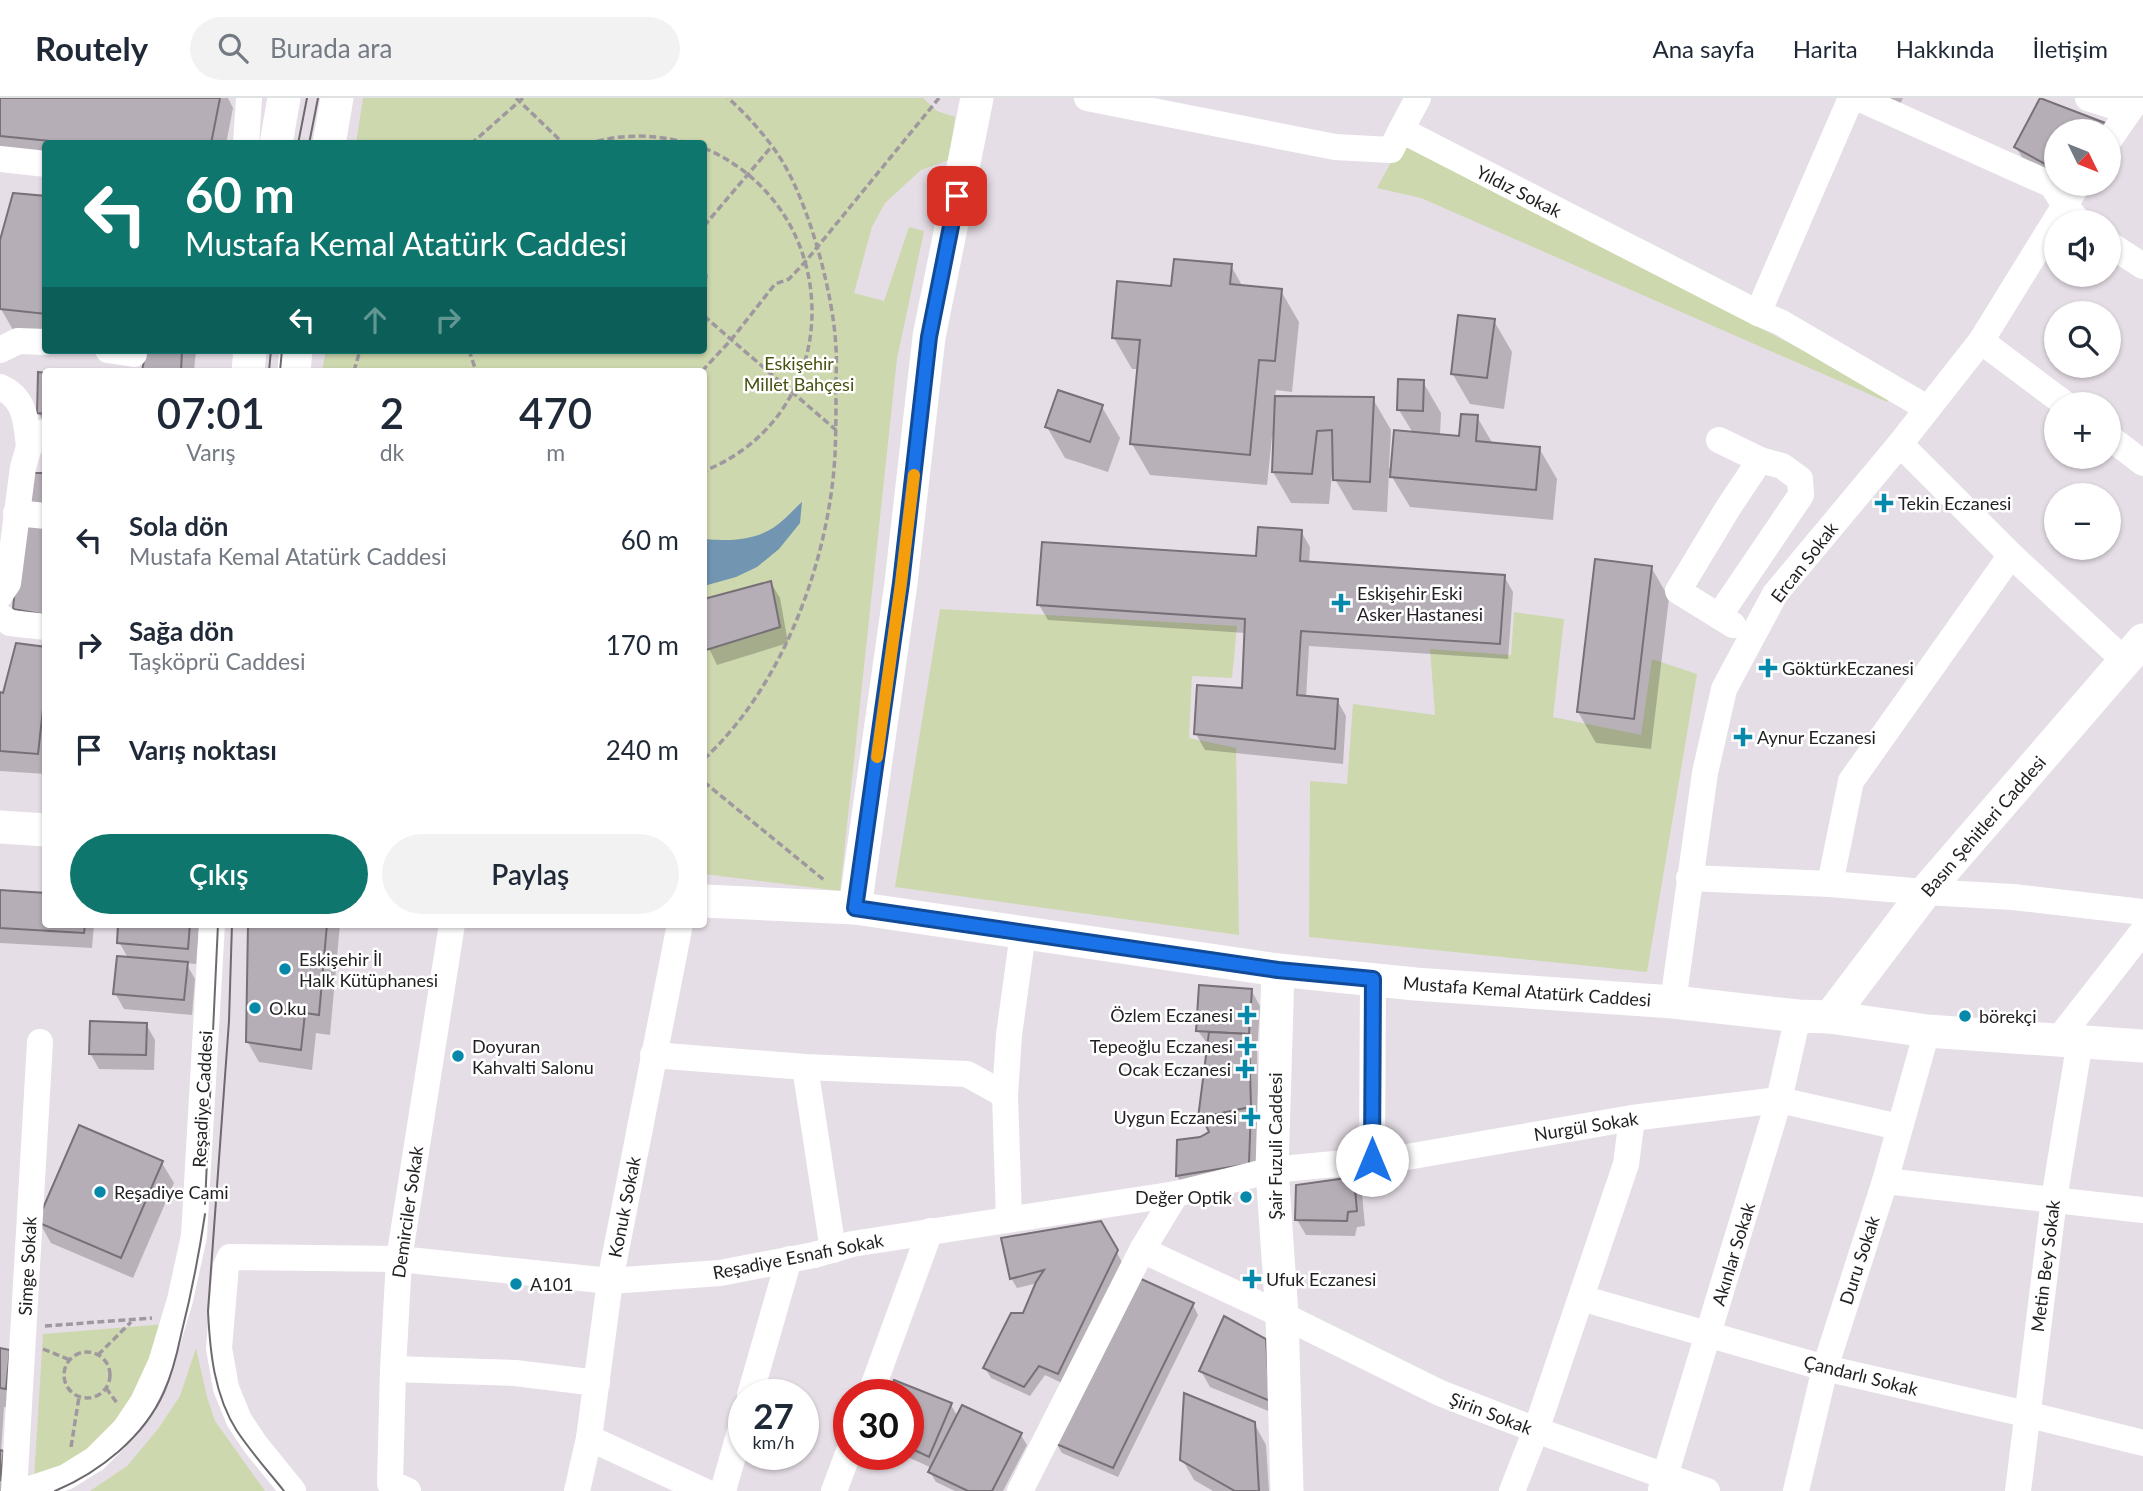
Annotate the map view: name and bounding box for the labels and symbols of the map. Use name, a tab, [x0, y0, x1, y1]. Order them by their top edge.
north arrow	[2044, 119, 2121, 196]
street label: Yıldız Sokak	[1473, 160, 1566, 222]
pin	[927, 166, 987, 226]
park label: Eskişehir Millet Bahçesi	[744, 352, 854, 395]
place label: Tekin Eczanesi	[1898, 492, 2011, 514]
marker: Tekin Eczanesi	[1876, 495, 1892, 511]
street label: Ercan Sokak	[1766, 517, 1843, 606]
place label: Eskişehir Eski Asker Hastanesi	[1357, 582, 1483, 625]
marker: Eskişehir Eski Asker Hastanesi	[1331, 593, 1351, 613]
place label: GöktürkEczanesi	[1782, 657, 1914, 679]
marker: GöktürkEczanesi	[1760, 660, 1776, 676]
place label: Aynur Eczanesi	[1757, 726, 1876, 748]
marker: Aynur Eczanesi	[1735, 729, 1751, 745]
street label: Basın Şehitleri Caddesi	[1916, 751, 2050, 901]
place label: Eskişehir İl Halk Kütüphanesi	[299, 948, 438, 991]
marker: Eskişehir İl Halk Kütüphanesi	[277, 961, 293, 977]
street label: Mustafa Kemal Atatürk Caddesi	[1402, 971, 1652, 1011]
place label: O.ku	[269, 997, 306, 1019]
marker: O.ku	[247, 1000, 263, 1016]
place label: Özlem Eczanesi	[1110, 1004, 1233, 1026]
place label: börekçi	[1979, 1005, 2037, 1027]
marker: Özlem Eczanesi	[1239, 1007, 1255, 1023]
marker: börekçi	[1957, 1008, 1973, 1024]
street label: Reşadiye Caddesi	[187, 1030, 217, 1168]
place label: Doyuran Kahvalti Salonu	[472, 1035, 594, 1078]
place label: Tepeoğlu Eczanesi	[1090, 1035, 1233, 1057]
marker: Tepeoğlu Eczanesi	[1239, 1038, 1255, 1054]
marker: Doyuran Kahvalti Salonu	[450, 1048, 466, 1064]
place label: Ocak Eczanesi	[1118, 1058, 1231, 1080]
marker: Ocak Eczanesi	[1237, 1061, 1253, 1077]
street label: Şair Fuzuli Caddesi	[1264, 1072, 1286, 1220]
place label: Uygun Eczanesi	[1113, 1106, 1237, 1128]
street label: Nurgül Sokak	[1532, 1107, 1641, 1145]
marker: Uygun Eczanesi	[1243, 1109, 1259, 1125]
position arrow	[1335, 1123, 1409, 1197]
street label: Demirciler Sokak	[387, 1144, 427, 1279]
street label: Konuk Sokak	[603, 1154, 645, 1259]
place label: Reşadiye Cami	[114, 1181, 229, 1203]
marker: Reşadiye Cami	[92, 1184, 108, 1200]
place label: Değer Optik	[1135, 1186, 1233, 1208]
marker: Değer Optik	[1238, 1189, 1254, 1205]
street label: Metin Bey Sokak	[2026, 1198, 2064, 1333]
street label: Akınlar Sokak	[1707, 1199, 1759, 1308]
street label: Duru Sokak	[1834, 1212, 1884, 1307]
street label: Simge Sokak	[13, 1215, 41, 1316]
street label: Reşadiye Esnafı Sokak	[711, 1228, 886, 1283]
place label: Ufuk Eczanesi	[1266, 1268, 1376, 1290]
marker: Ufuk Eczanesi	[1244, 1271, 1260, 1287]
place label: A101	[530, 1273, 574, 1295]
marker: A101	[508, 1276, 524, 1292]
street label: Çandarlı Sokak	[1802, 1350, 1921, 1400]
speed limit sign: 30	[833, 1379, 924, 1470]
street label: Şirin Sokak	[1447, 1387, 1536, 1439]

